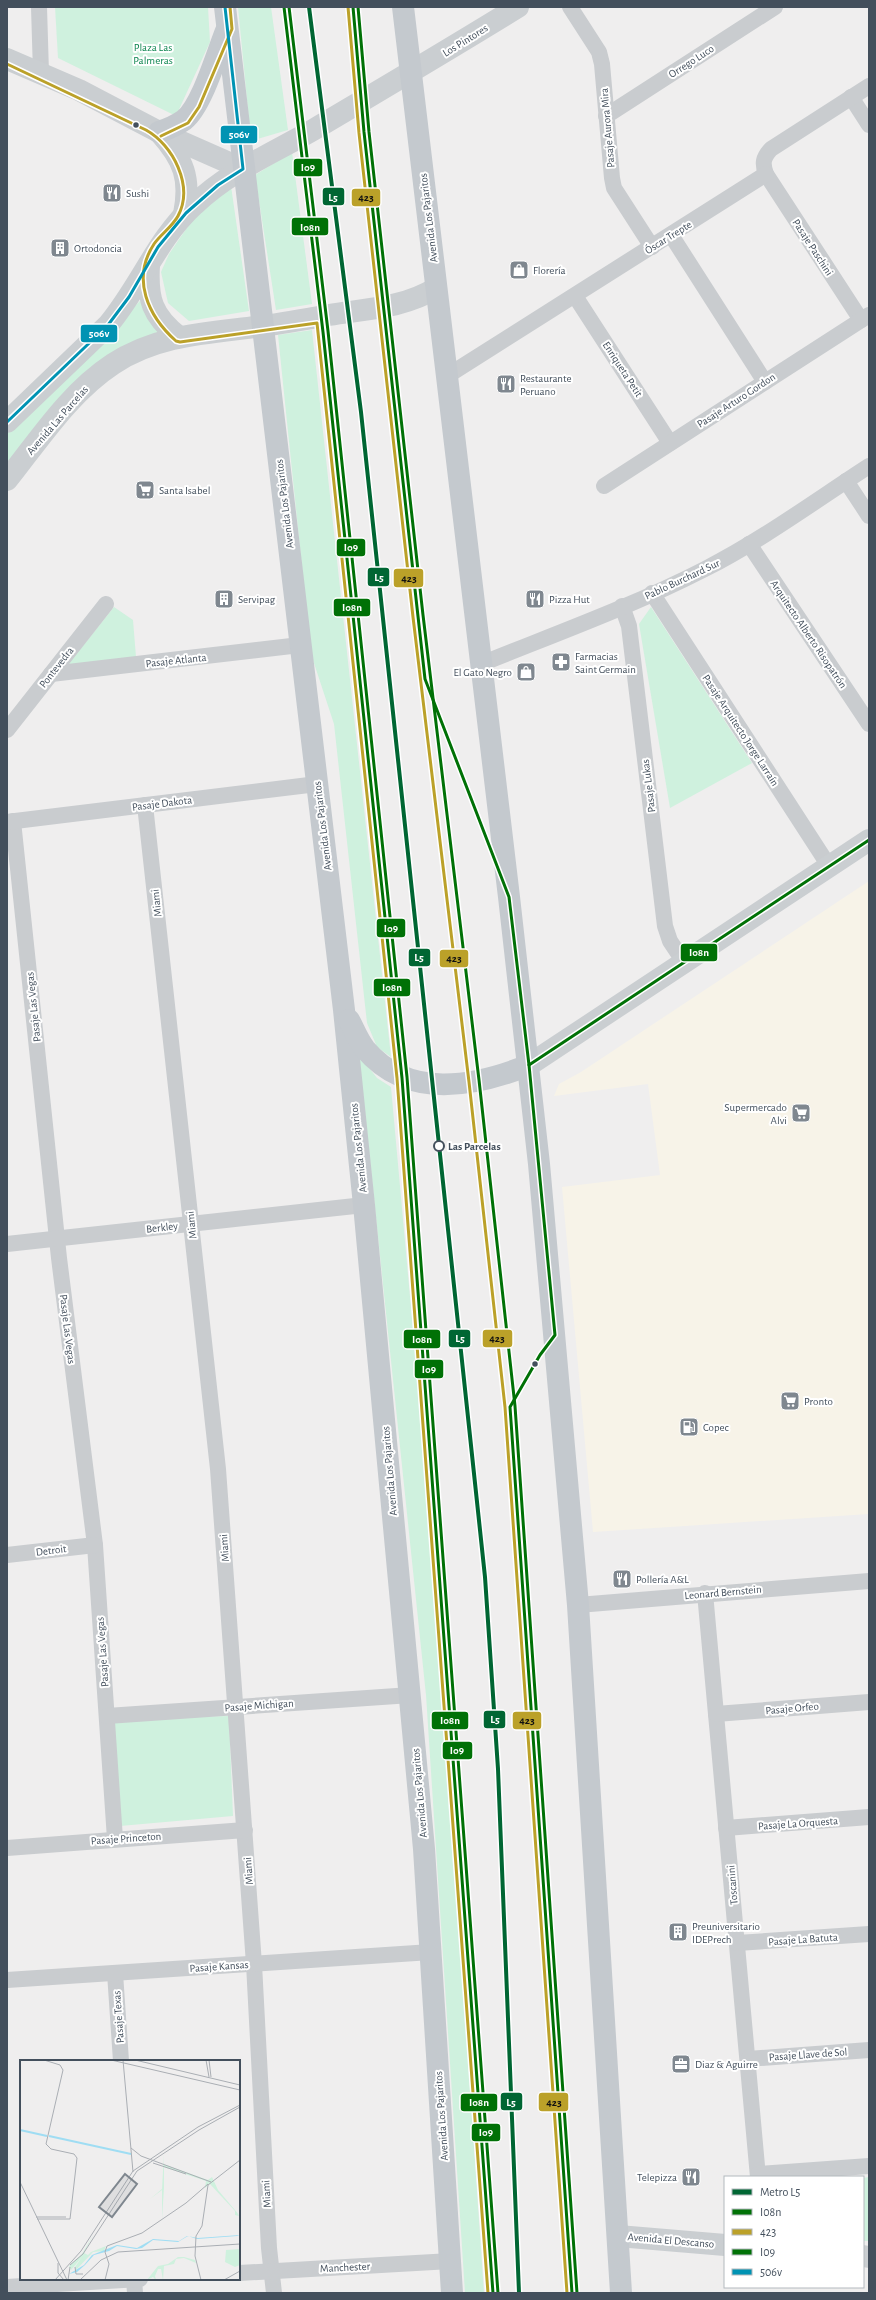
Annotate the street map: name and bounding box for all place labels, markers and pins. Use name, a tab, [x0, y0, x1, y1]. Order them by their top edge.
unlabelled marker	[131, 120, 141, 130]
restaurant icon: Sushi	[101, 182, 123, 204]
place label: Sushi	[126, 188, 149, 199]
building icon: Ortodoncia	[49, 237, 71, 259]
place label: Ortodoncia	[74, 243, 122, 254]
shop icon: Florería	[508, 259, 530, 281]
place label: Florería	[533, 265, 566, 276]
restaurant icon: Restaurante Peruano	[495, 373, 517, 395]
place label: Restaurante Peruano	[520, 373, 571, 397]
supermarket icon: Santa Isabel	[134, 479, 156, 501]
place label: Santa Isabel	[159, 485, 210, 496]
building icon: Servipag	[213, 588, 235, 610]
restaurant icon: Pizza Hut	[524, 588, 546, 610]
place label: Servipag	[238, 594, 276, 605]
place label: Pizza Hut	[549, 594, 590, 605]
pharmacy icon: Farmacias Saint Germain	[550, 651, 572, 673]
place label: Farmacias Saint Germain	[575, 651, 636, 675]
shop icon: El Gato Negro	[515, 661, 537, 683]
place label: El Gato Negro	[453, 667, 512, 678]
place label: Supermercado Alvi	[724, 1102, 787, 1126]
supermarket icon: Supermercado Alvi	[790, 1102, 812, 1124]
marker: Las Parcelas	[433, 1140, 445, 1152]
place label: Las Parcelas	[448, 1141, 501, 1152]
unlabelled marker	[530, 1359, 540, 1369]
supermarket icon: Pronto	[779, 1390, 801, 1412]
place label: Pronto	[804, 1396, 833, 1407]
fuel station icon: Copec	[678, 1416, 700, 1438]
place label: Copec	[703, 1422, 730, 1433]
restaurant icon: Pollería A&L	[611, 1568, 633, 1590]
place label: Pollería A&L	[636, 1574, 689, 1585]
building icon: Preuniversitario IDEPrech	[667, 1921, 689, 1943]
place label: Preuniversitario IDEPrech	[692, 1921, 760, 1945]
office icon: Diaz & Aguirre	[670, 2053, 692, 2075]
place label: Diaz & Aguirre	[695, 2059, 758, 2070]
restaurant icon: Telepizza	[680, 2166, 702, 2188]
place label: Telepizza	[637, 2172, 677, 2183]

